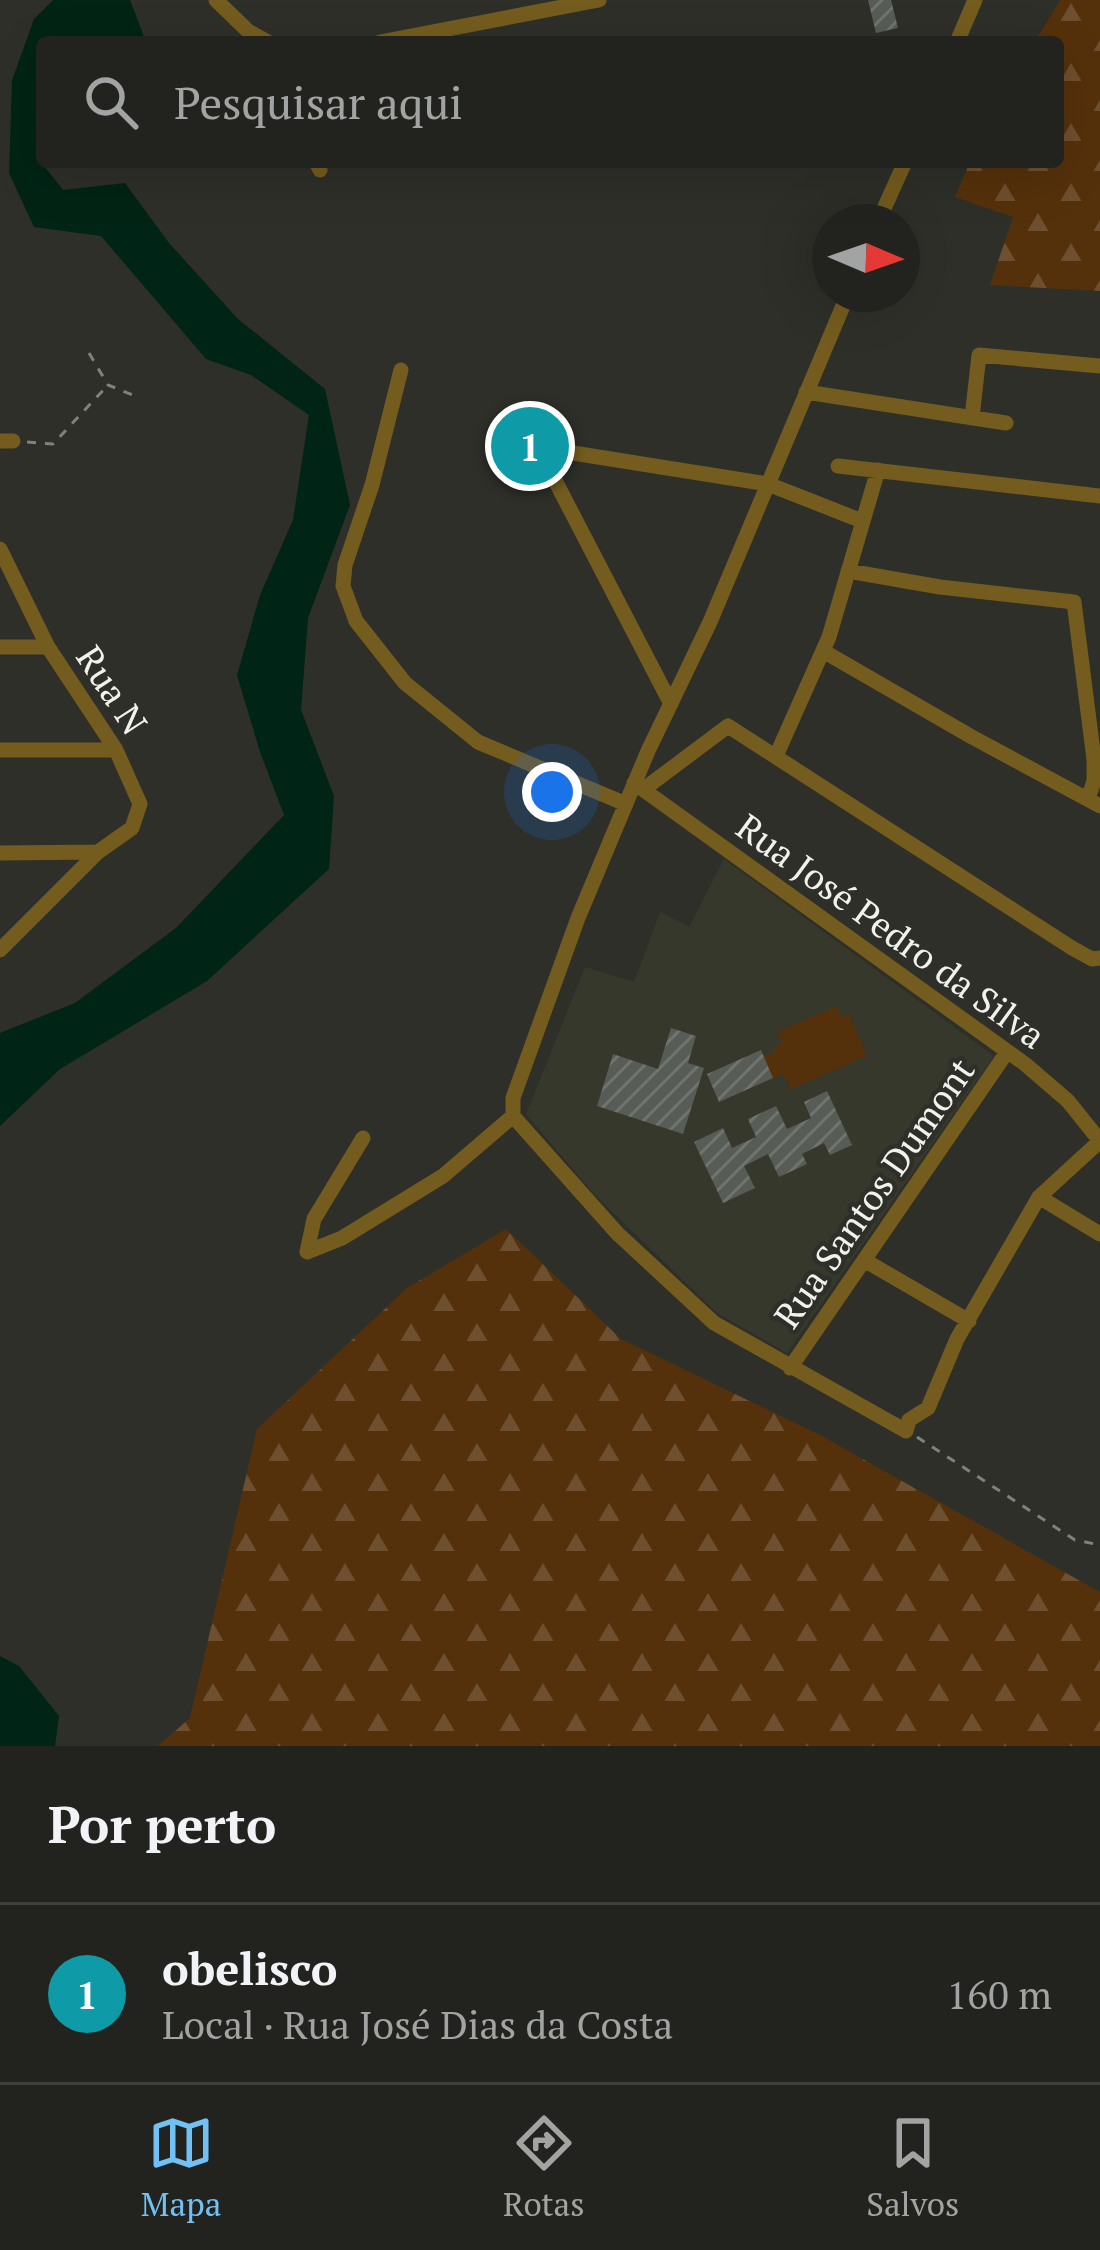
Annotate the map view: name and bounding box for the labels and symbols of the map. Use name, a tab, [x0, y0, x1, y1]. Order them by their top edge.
north arrow	[812, 204, 920, 312]
pin: 1	[491, 401, 569, 491]
street label: Rua N	[66, 636, 159, 743]
your location	[522, 762, 582, 822]
street label: Rua José Pedro da Silva	[728, 803, 1055, 1058]
street label: Rua Santos Dumont	[763, 1049, 984, 1337]

